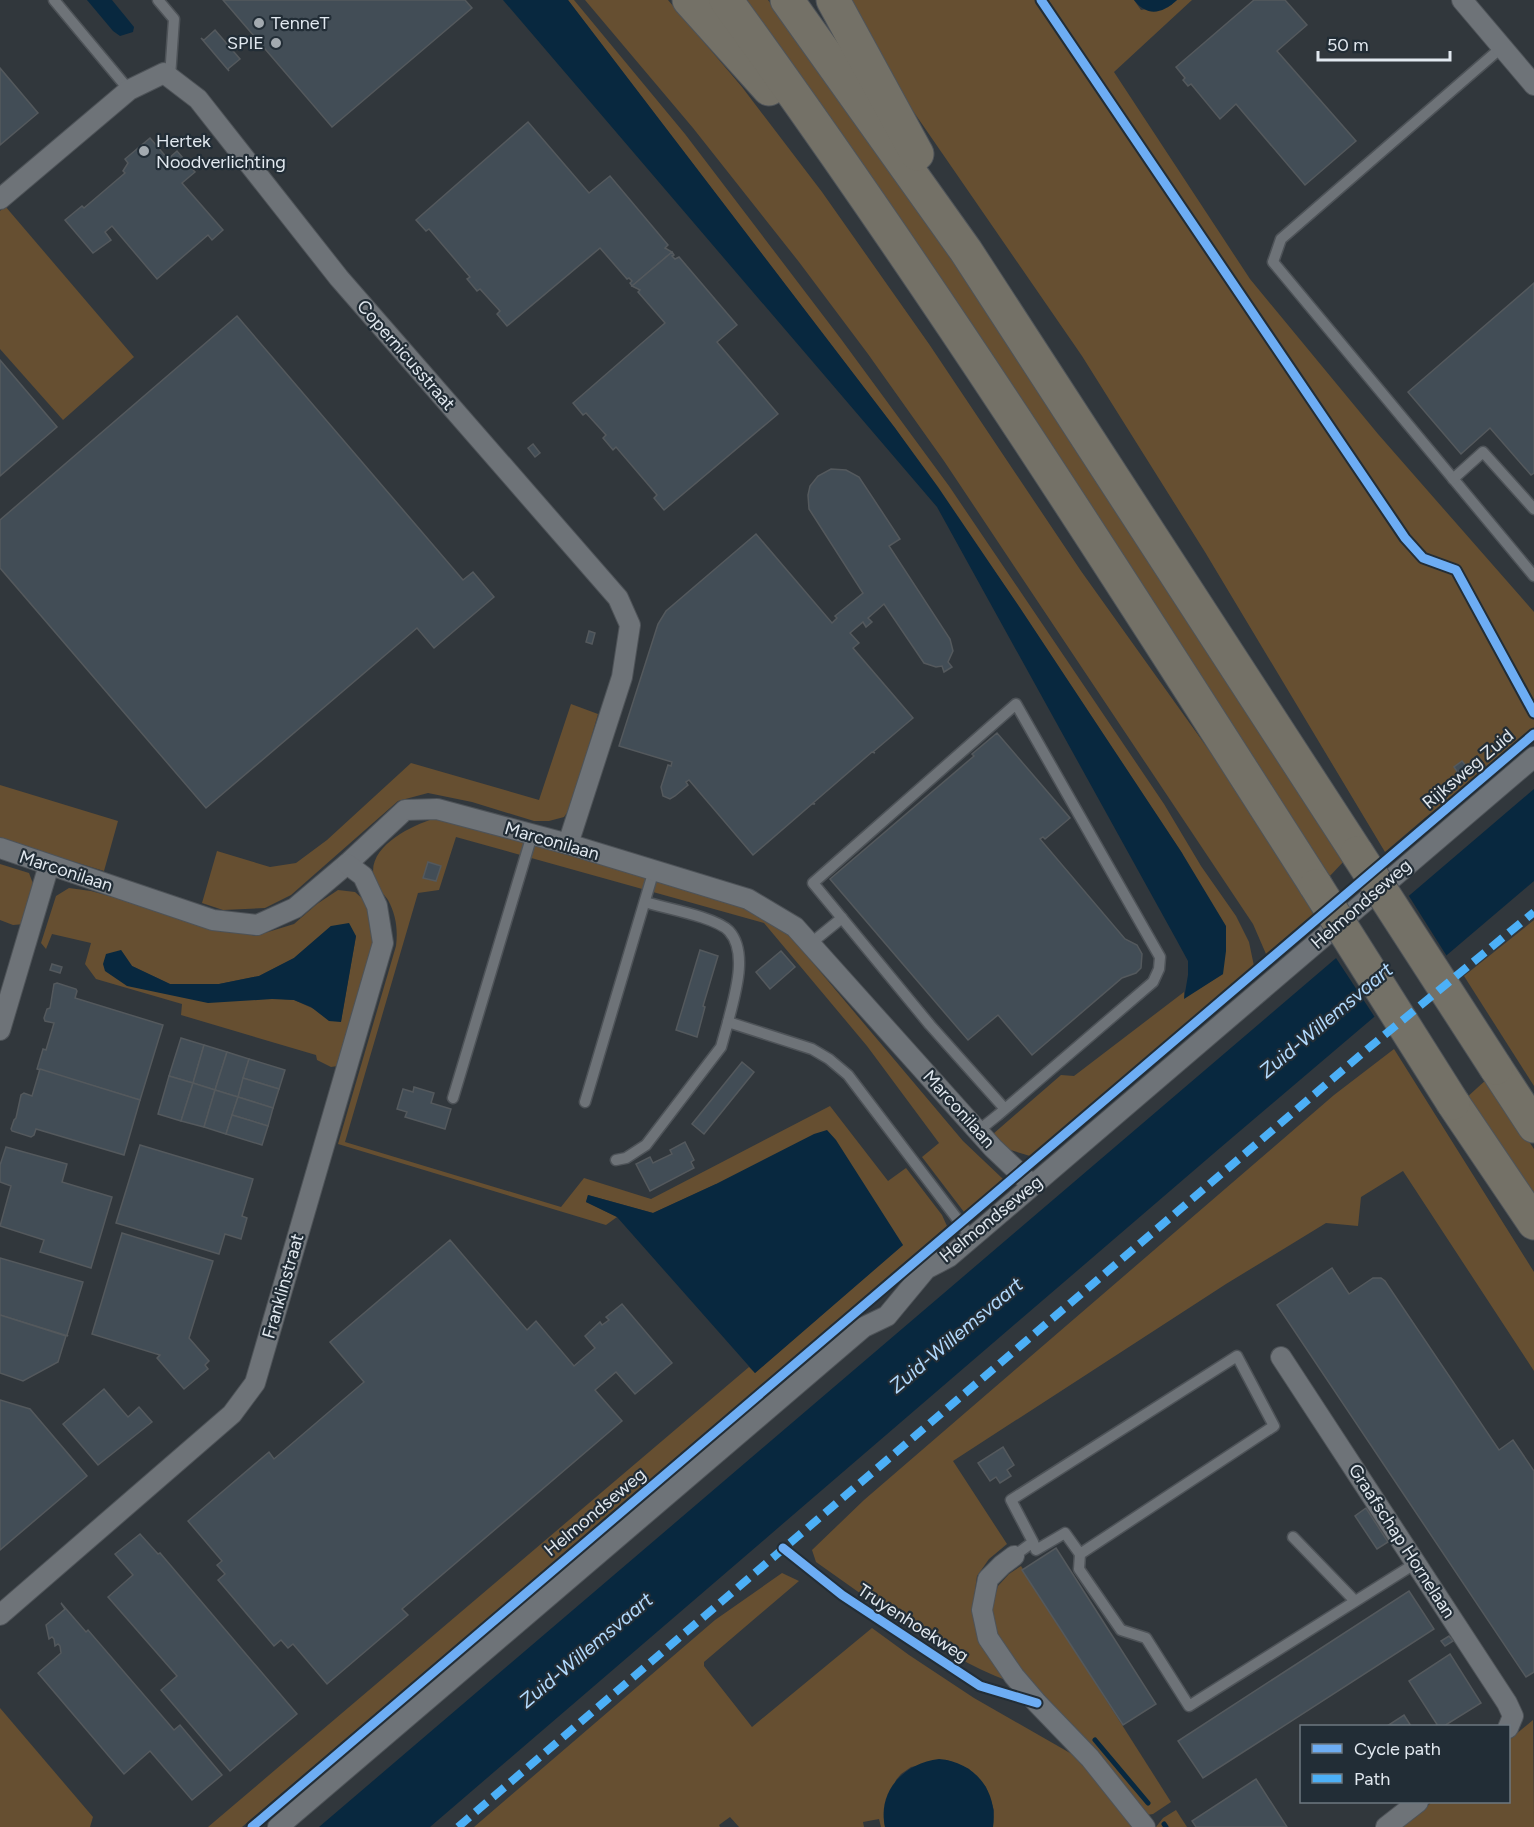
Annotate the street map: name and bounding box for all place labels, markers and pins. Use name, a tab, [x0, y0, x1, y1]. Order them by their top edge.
place label: TenneT	[271, 12, 330, 34]
marker: TenneT	[252, 16, 266, 30]
place label: SPIE	[227, 32, 264, 54]
marker: SPIE	[269, 36, 283, 50]
place label: Hertek Noodverlichting	[156, 130, 286, 173]
marker: Hertek Noodverlichting	[137, 144, 151, 158]

